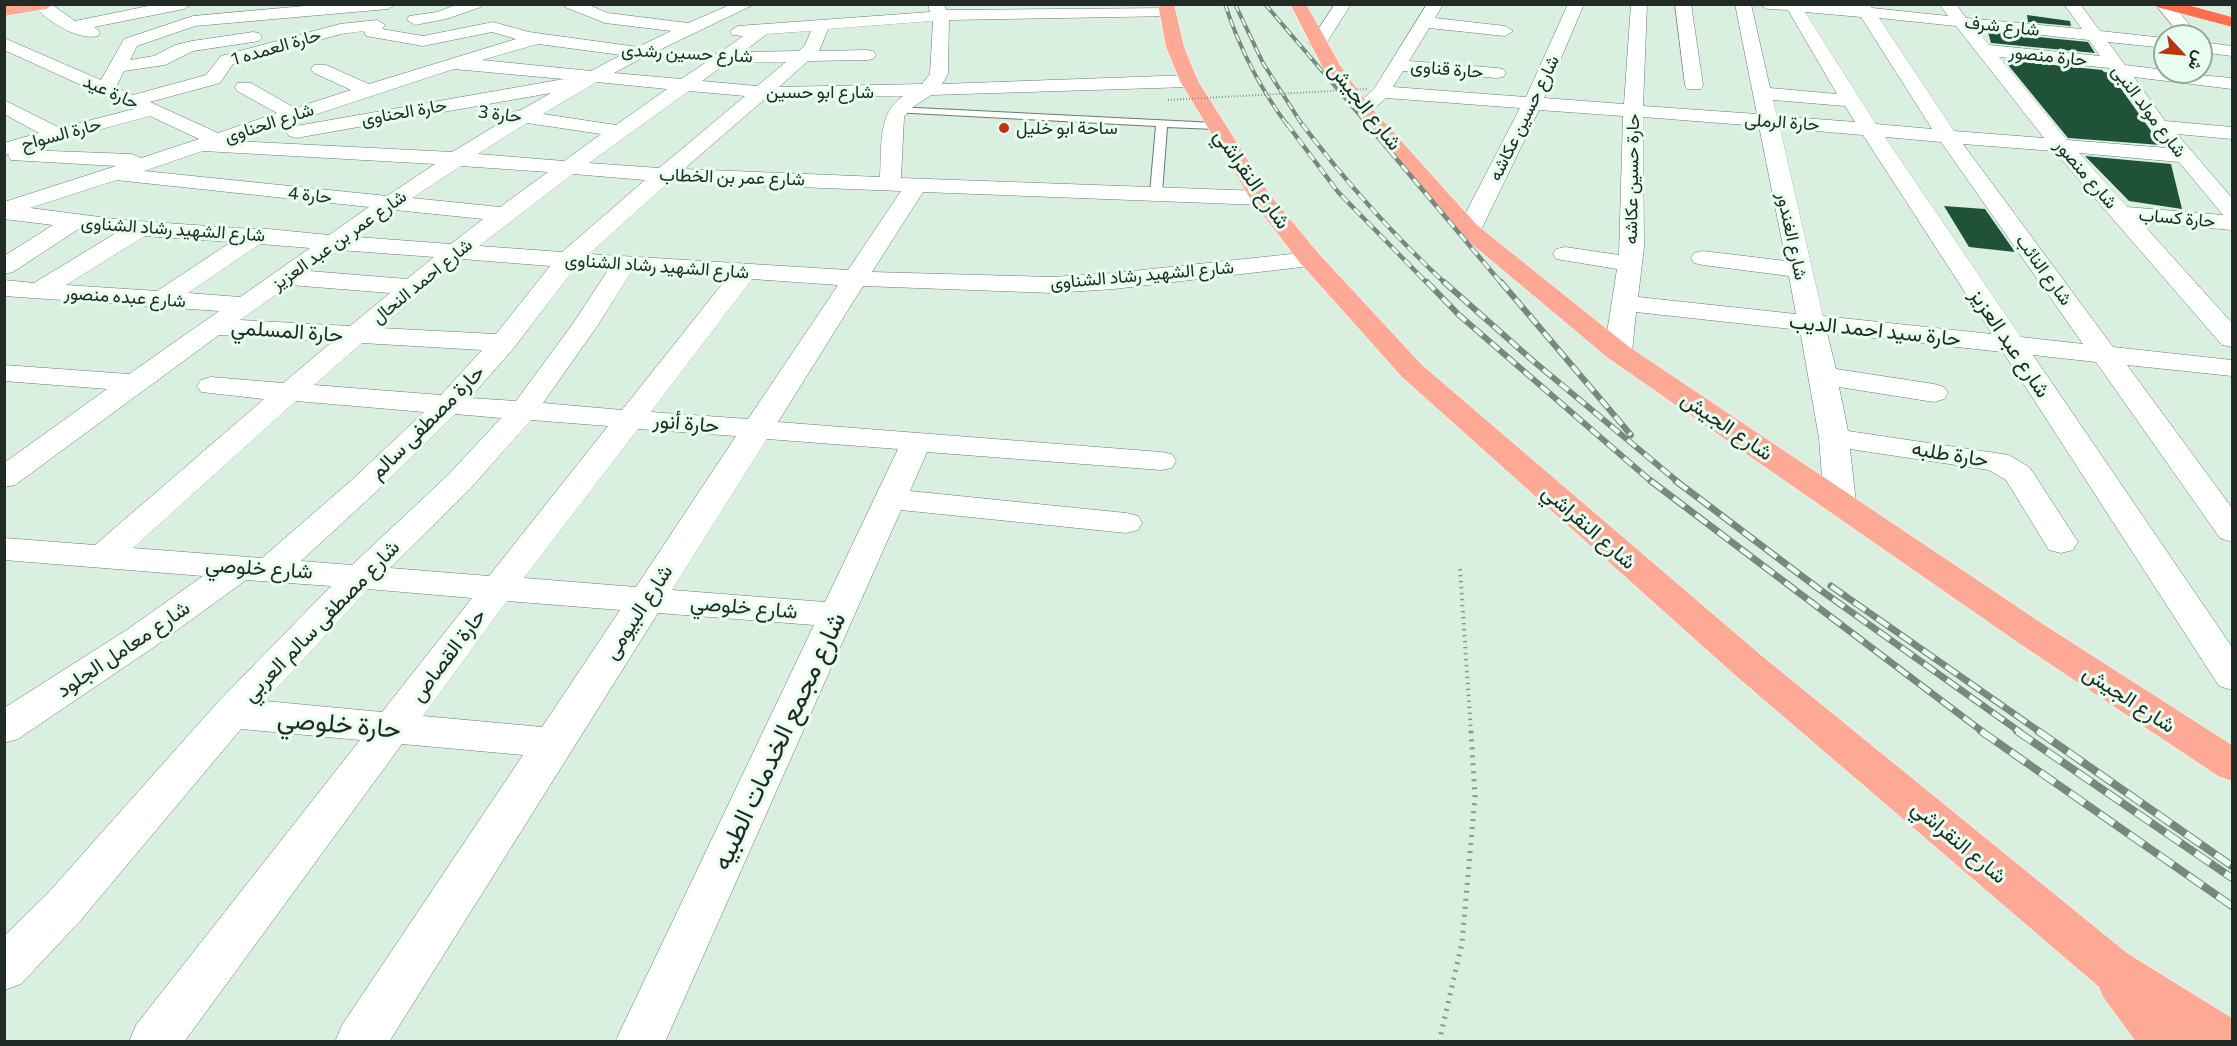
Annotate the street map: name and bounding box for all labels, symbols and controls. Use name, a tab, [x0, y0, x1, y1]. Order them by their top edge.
street label: شارع شرف	[1963, 11, 2041, 41]
street label: حارة العمده 1	[229, 24, 323, 70]
north arrow	[2153, 24, 2213, 84]
street label: شارع حسين رشدى	[621, 39, 753, 67]
street label: حارة منصور	[2008, 41, 2088, 71]
text: ش	[2185, 48, 2211, 74]
street label: شارع حسين عكاشه	[1484, 52, 1564, 184]
street label: حارة قناوى	[1410, 55, 1484, 83]
street label: شارع الجيش	[1323, 57, 1407, 155]
street label: شارع مولد النبى	[2107, 60, 2191, 162]
street label: حارة عيد	[80, 70, 142, 114]
street label: شارع ابو حسين	[766, 81, 874, 103]
street label: حارة الحناوى	[360, 94, 448, 130]
street label: شارع الحناوى	[222, 98, 316, 148]
street label: حارة 3	[477, 101, 523, 127]
street label: حارة الرملى	[1744, 109, 1820, 135]
street label: حارة السواح	[19, 113, 103, 155]
street label: حارة حسين عكاشه	[1620, 113, 1644, 245]
place label: ساحة ابو خليل	[1016, 117, 1118, 139]
marker: ساحة ابو خليل	[997, 121, 1011, 135]
street label: شارع النقراشي	[1208, 124, 1296, 234]
street label: شارع منصور	[2050, 135, 2122, 213]
street label: شارع عمر بن الخطاب	[659, 164, 805, 190]
street label: حارة 4	[287, 182, 333, 208]
street label: شارع عمر بن عبد العزيز	[267, 185, 411, 295]
street label: شارع الغندور	[1772, 190, 1812, 282]
street label: حارة كساب	[2138, 204, 2216, 232]
street label: شارع الشهيد رشاد الشناوى	[80, 212, 266, 246]
street label: شارع النائب	[2011, 230, 2077, 310]
street label: شارع احمد النحال	[367, 234, 477, 328]
street label: شارع الشهيد رشاد الشناوى	[564, 249, 750, 283]
street label: شارع الشهيد رشاد الشناوى	[1049, 256, 1235, 294]
street label: شارع عبده منصور	[63, 282, 187, 312]
street label: شارع عبد العزيز	[1964, 284, 2056, 402]
street label: حارة سيد احمد الديب	[1788, 308, 1962, 352]
street label: حارة المسلمي	[230, 315, 344, 347]
street label: حارة مصطفى سالم	[364, 359, 490, 485]
street label: شارع الجيش	[1676, 386, 1778, 466]
street label: حارة أنور	[652, 408, 720, 438]
street label: حارة طلبه	[1910, 435, 1990, 473]
street label: شارع النقراشي	[1537, 479, 1641, 575]
street label: شارع مصطفى سالم العربي	[237, 535, 405, 707]
street label: شارع خلوصي	[204, 552, 314, 584]
street label: شارع البيومى	[598, 560, 678, 664]
street label: شارع خلوصي	[689, 590, 799, 624]
street label: شارع معامل الجلود	[51, 595, 195, 703]
street label: حارة القصاص	[405, 603, 491, 707]
street label: شارع مجمع الخدمات الطبيه	[706, 607, 852, 875]
street label: شارع الجيش	[2078, 660, 2180, 738]
street label: حارة خلوصي	[276, 703, 402, 745]
street label: شارع النقراشي	[1906, 795, 2012, 889]

